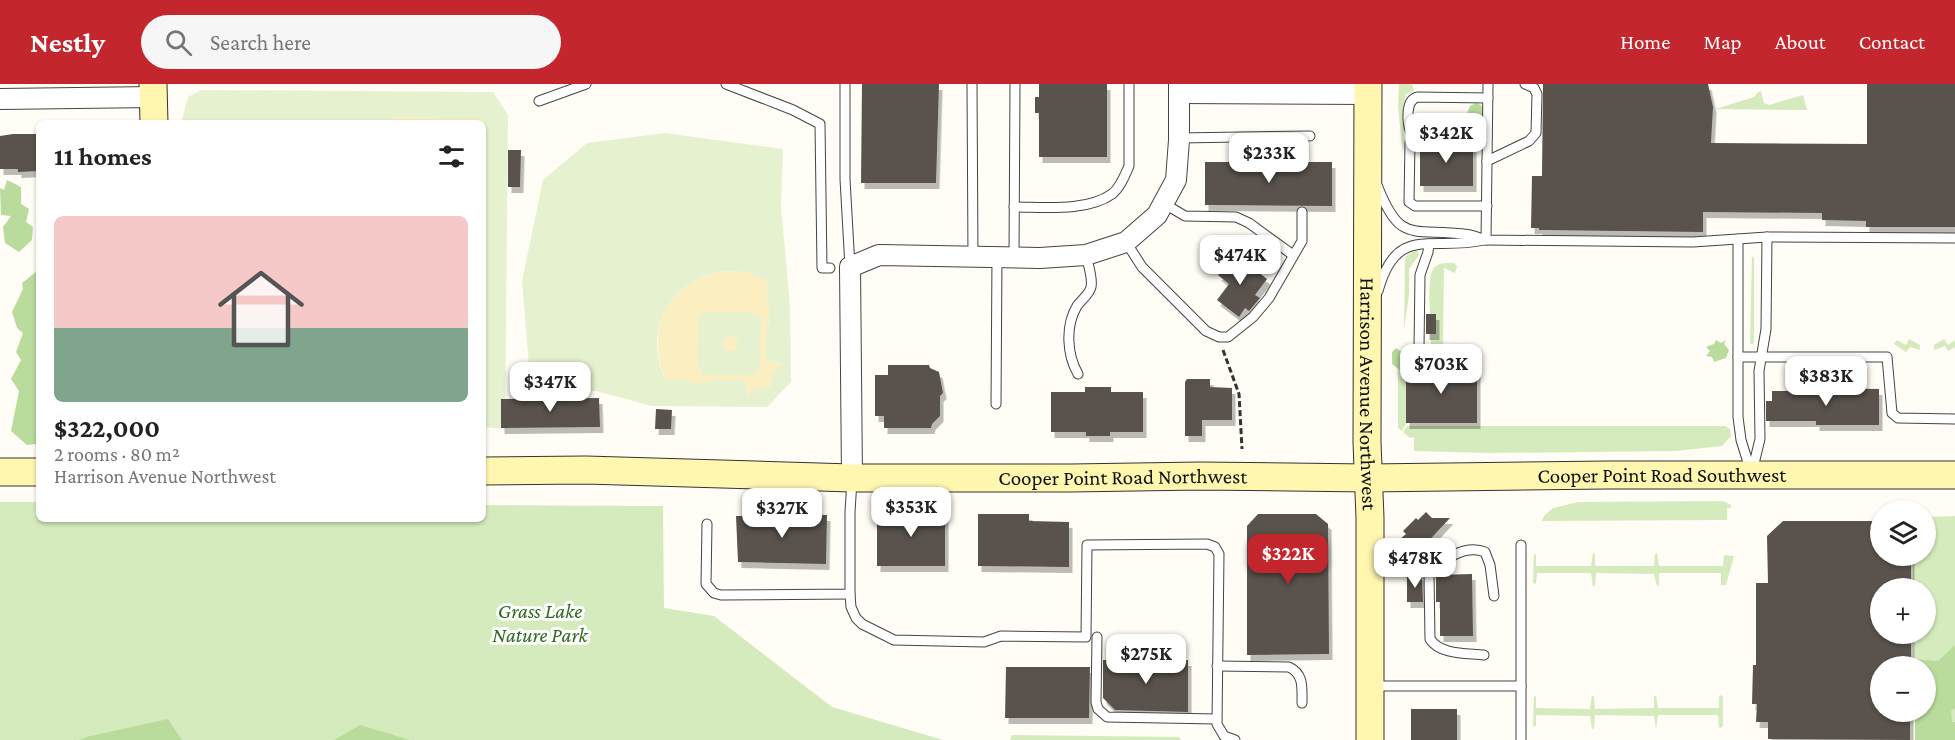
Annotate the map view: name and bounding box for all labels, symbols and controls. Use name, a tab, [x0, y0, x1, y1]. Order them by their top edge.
search box	[141, 15, 561, 69]
icon: search	[162, 26, 195, 59]
text: Nestly	[30, 27, 105, 58]
text: Search here	[210, 30, 311, 55]
text: Home	[1620, 30, 1670, 54]
text: Map	[1703, 30, 1742, 54]
text: About	[1775, 30, 1826, 54]
text: Contact	[1859, 30, 1925, 54]
pin: $342K	[1404, 113, 1488, 164]
text: $342K	[1419, 121, 1473, 143]
pin: $233K	[1227, 133, 1311, 184]
icon: filters	[435, 140, 468, 173]
text: $233K	[1243, 141, 1295, 163]
text: 11 homes	[54, 142, 152, 171]
pin: $474K	[1198, 235, 1282, 286]
text: $474K	[1214, 243, 1266, 265]
icon: home	[207, 255, 315, 363]
street label: Harrison Avenue Northwest	[1355, 277, 1382, 512]
pin: $703K	[1399, 344, 1483, 395]
text: $703K	[1414, 352, 1468, 374]
pin: $383K	[1784, 356, 1868, 407]
pin: $347K	[508, 362, 592, 413]
text: $383K	[1799, 364, 1853, 386]
text: $347K	[524, 370, 576, 392]
text: $322,000	[54, 414, 160, 443]
text: 2 rooms · 80 m²	[54, 443, 180, 465]
street label: Cooper Point Road Southwest	[1537, 463, 1787, 488]
street label: Cooper Point Road Northwest	[998, 464, 1249, 490]
text: Harrison Avenue Northwest	[54, 465, 276, 487]
pin: $353K	[869, 487, 953, 538]
pin: $327K	[740, 488, 824, 539]
text: $353K	[885, 495, 937, 517]
text: $327K	[756, 496, 808, 518]
map controls	[1870, 500, 1936, 722]
button: layers	[1870, 500, 1936, 566]
pin: $322K	[1246, 534, 1330, 585]
pin: $478K	[1373, 538, 1457, 589]
text: $322K	[1262, 542, 1314, 564]
text: $478K	[1388, 546, 1442, 568]
button: +	[1870, 578, 1936, 644]
park label: Grass Lake Nature Park	[492, 599, 589, 647]
pin: $275K	[1104, 634, 1188, 685]
text: $275K	[1120, 642, 1172, 664]
button: −	[1870, 656, 1936, 722]

